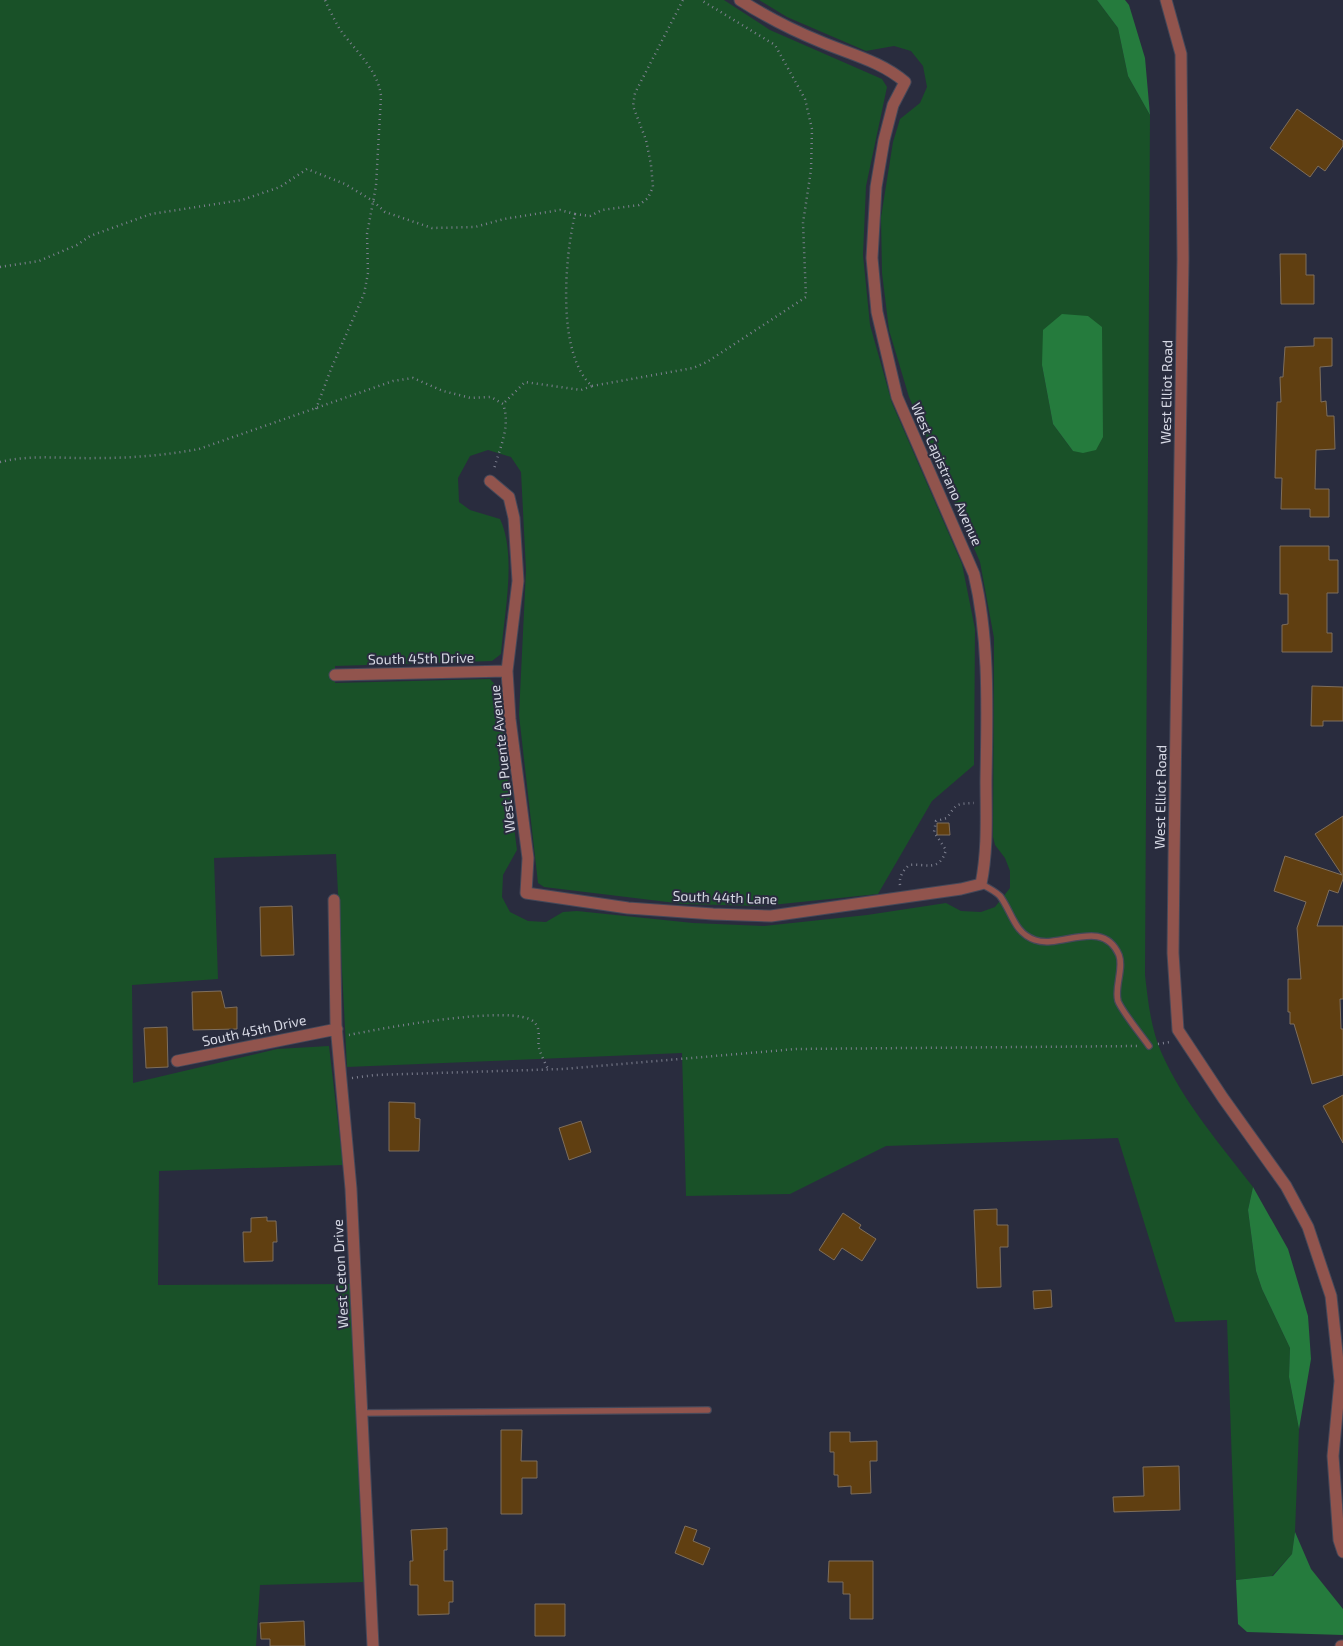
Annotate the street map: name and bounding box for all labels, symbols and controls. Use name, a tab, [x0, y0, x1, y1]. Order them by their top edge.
street label: West Elliot Road	[1157, 340, 1175, 444]
street label: West Capistrano Avenue	[908, 400, 986, 548]
street label: South 45th Drive	[368, 649, 474, 667]
street label: West La Puente Avenue	[486, 684, 518, 834]
street label: West Elliot Road	[1151, 745, 1169, 849]
street label: South 44th Lane	[672, 887, 778, 907]
street label: South 45th Drive	[200, 1011, 308, 1049]
street label: West Ceton Drive	[329, 1219, 351, 1329]

